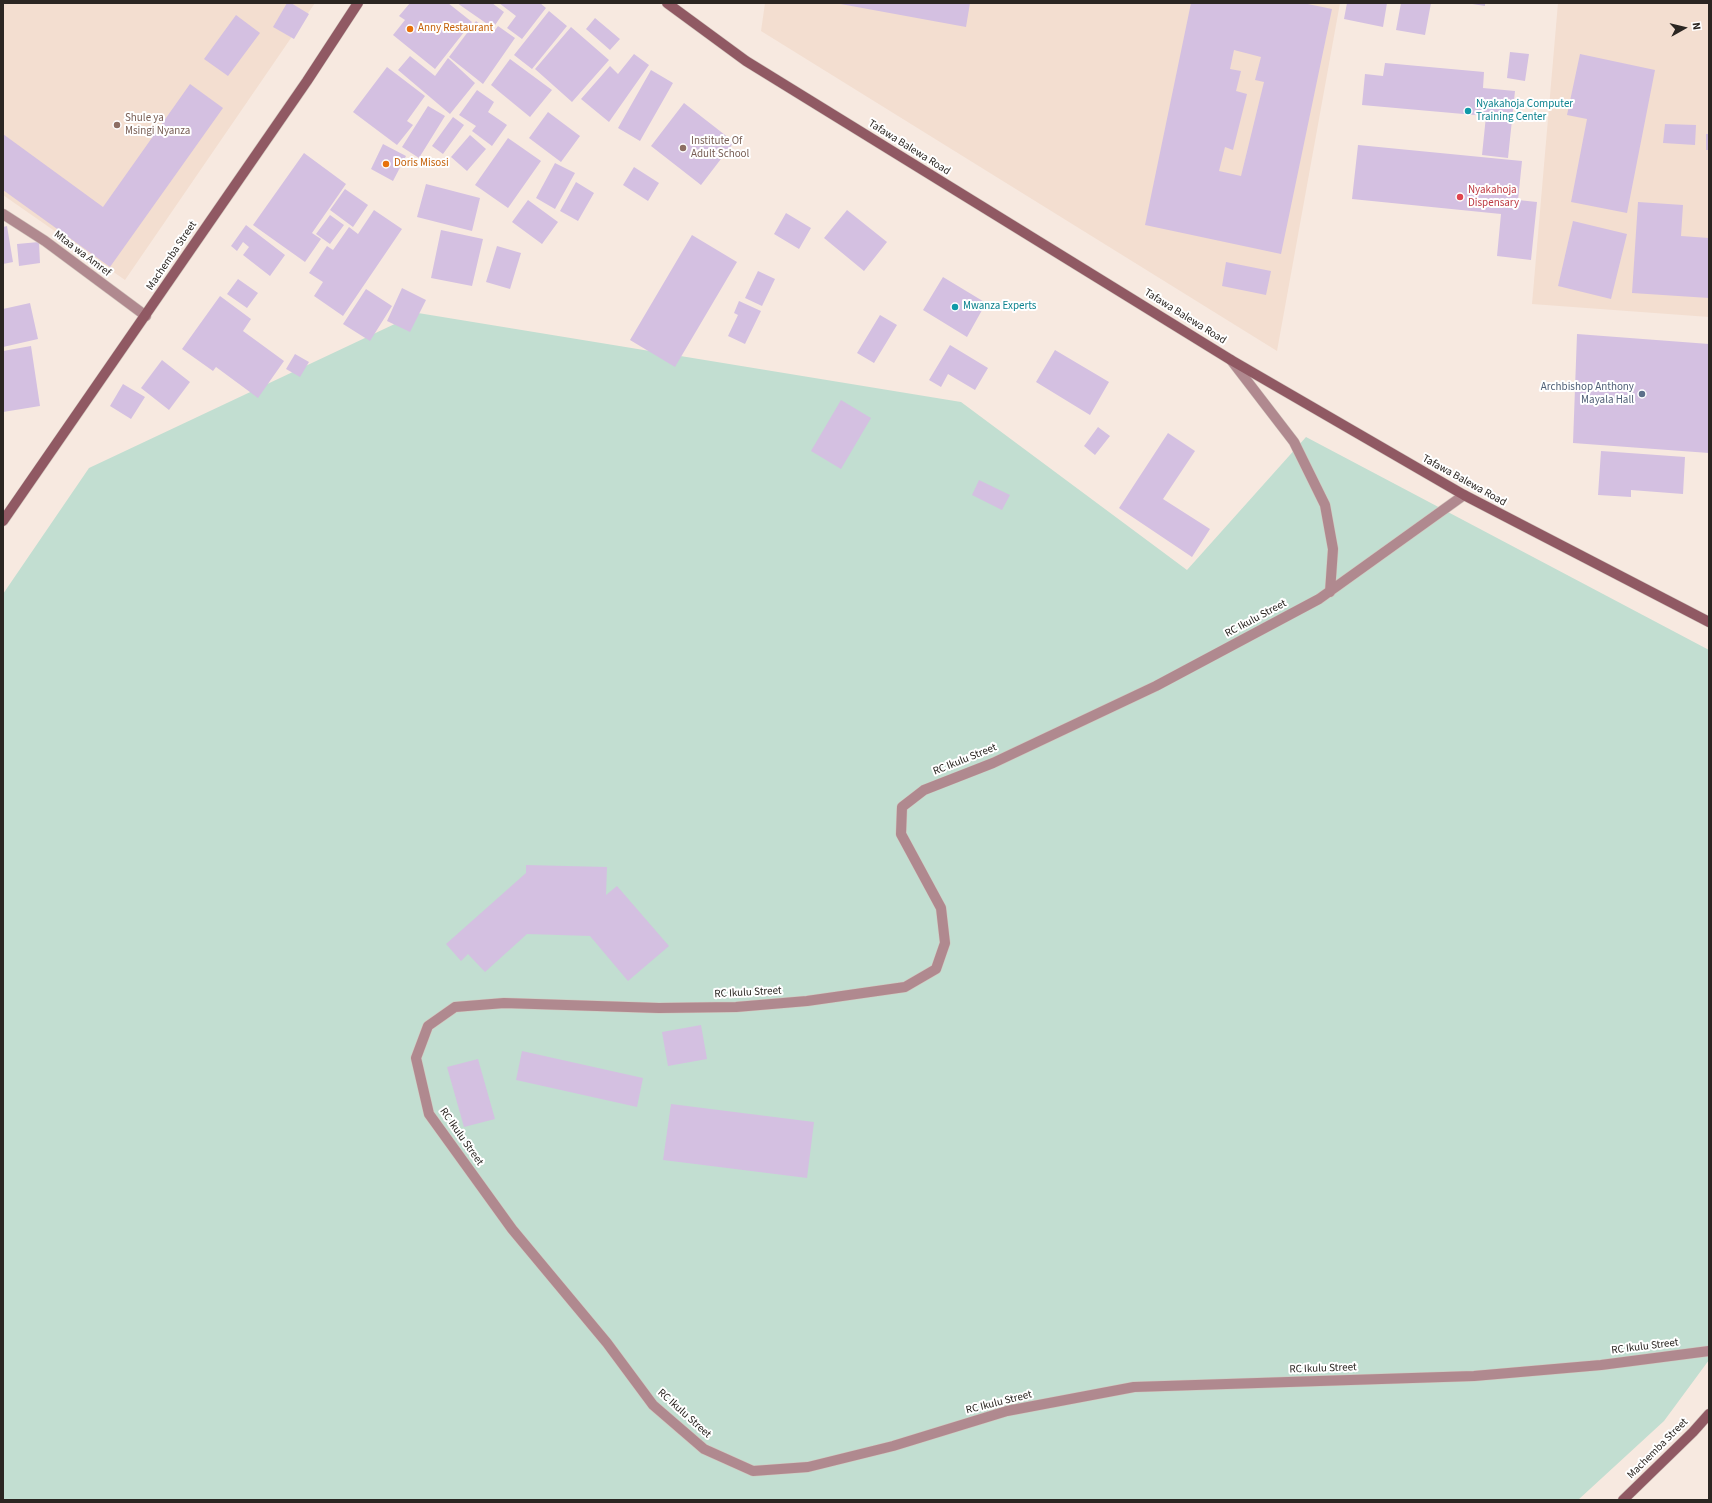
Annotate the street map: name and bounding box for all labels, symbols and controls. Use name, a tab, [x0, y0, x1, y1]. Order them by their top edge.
north arrow	[1664, 8, 1704, 48]
place label: Anny Restaurant	[418, 22, 493, 36]
text: N	[1688, 22, 1704, 31]
marker: Anny Restaurant	[405, 24, 415, 34]
place label: Nyakahoja Computer Training Center	[1476, 98, 1573, 124]
marker: Nyakahoja Computer Training Center	[1463, 106, 1473, 116]
place label: Shule ya Msingi Nyanza	[125, 112, 190, 138]
street label: Tafawa Balewa Road	[866, 117, 952, 179]
marker: Shule ya Msingi Nyanza	[112, 120, 122, 130]
place label: Institute Of Adult School	[691, 135, 749, 161]
marker: Institute Of Adult School	[678, 143, 688, 153]
place label: Doris Misosi	[394, 157, 449, 171]
marker: Doris Misosi	[381, 159, 391, 169]
place label: Nyakahoja Dispensary	[1468, 184, 1519, 210]
marker: Nyakahoja Dispensary	[1455, 192, 1465, 202]
street label: Machemba Street	[144, 219, 200, 293]
street label: Mtaa wa Amref	[51, 228, 113, 280]
street label: Tafawa Balewa Road	[1142, 286, 1228, 348]
place label: Mwanza Experts	[963, 300, 1036, 314]
marker: Mwanza Experts	[950, 302, 960, 312]
place label: Archbishop Anthony Mayala Hall	[1541, 381, 1634, 407]
marker: Archbishop Anthony Mayala Hall	[1637, 389, 1647, 399]
street label: Tafawa Balewa Road	[1420, 452, 1508, 510]
street label: RC Ikulu Street	[1223, 597, 1289, 641]
street label: RC Ikulu Street	[931, 741, 999, 779]
street label: RC Ikulu Street	[714, 985, 782, 1001]
street label: RC Ikulu Street	[436, 1106, 486, 1168]
street label: RC Ikulu Street	[1611, 1336, 1679, 1358]
street label: RC Ikulu Street	[1289, 1361, 1357, 1377]
street label: RC Ikulu Street	[655, 1387, 713, 1441]
street label: RC Ikulu Street	[965, 1388, 1033, 1418]
street label: Machemba Street	[1625, 1416, 1691, 1482]

